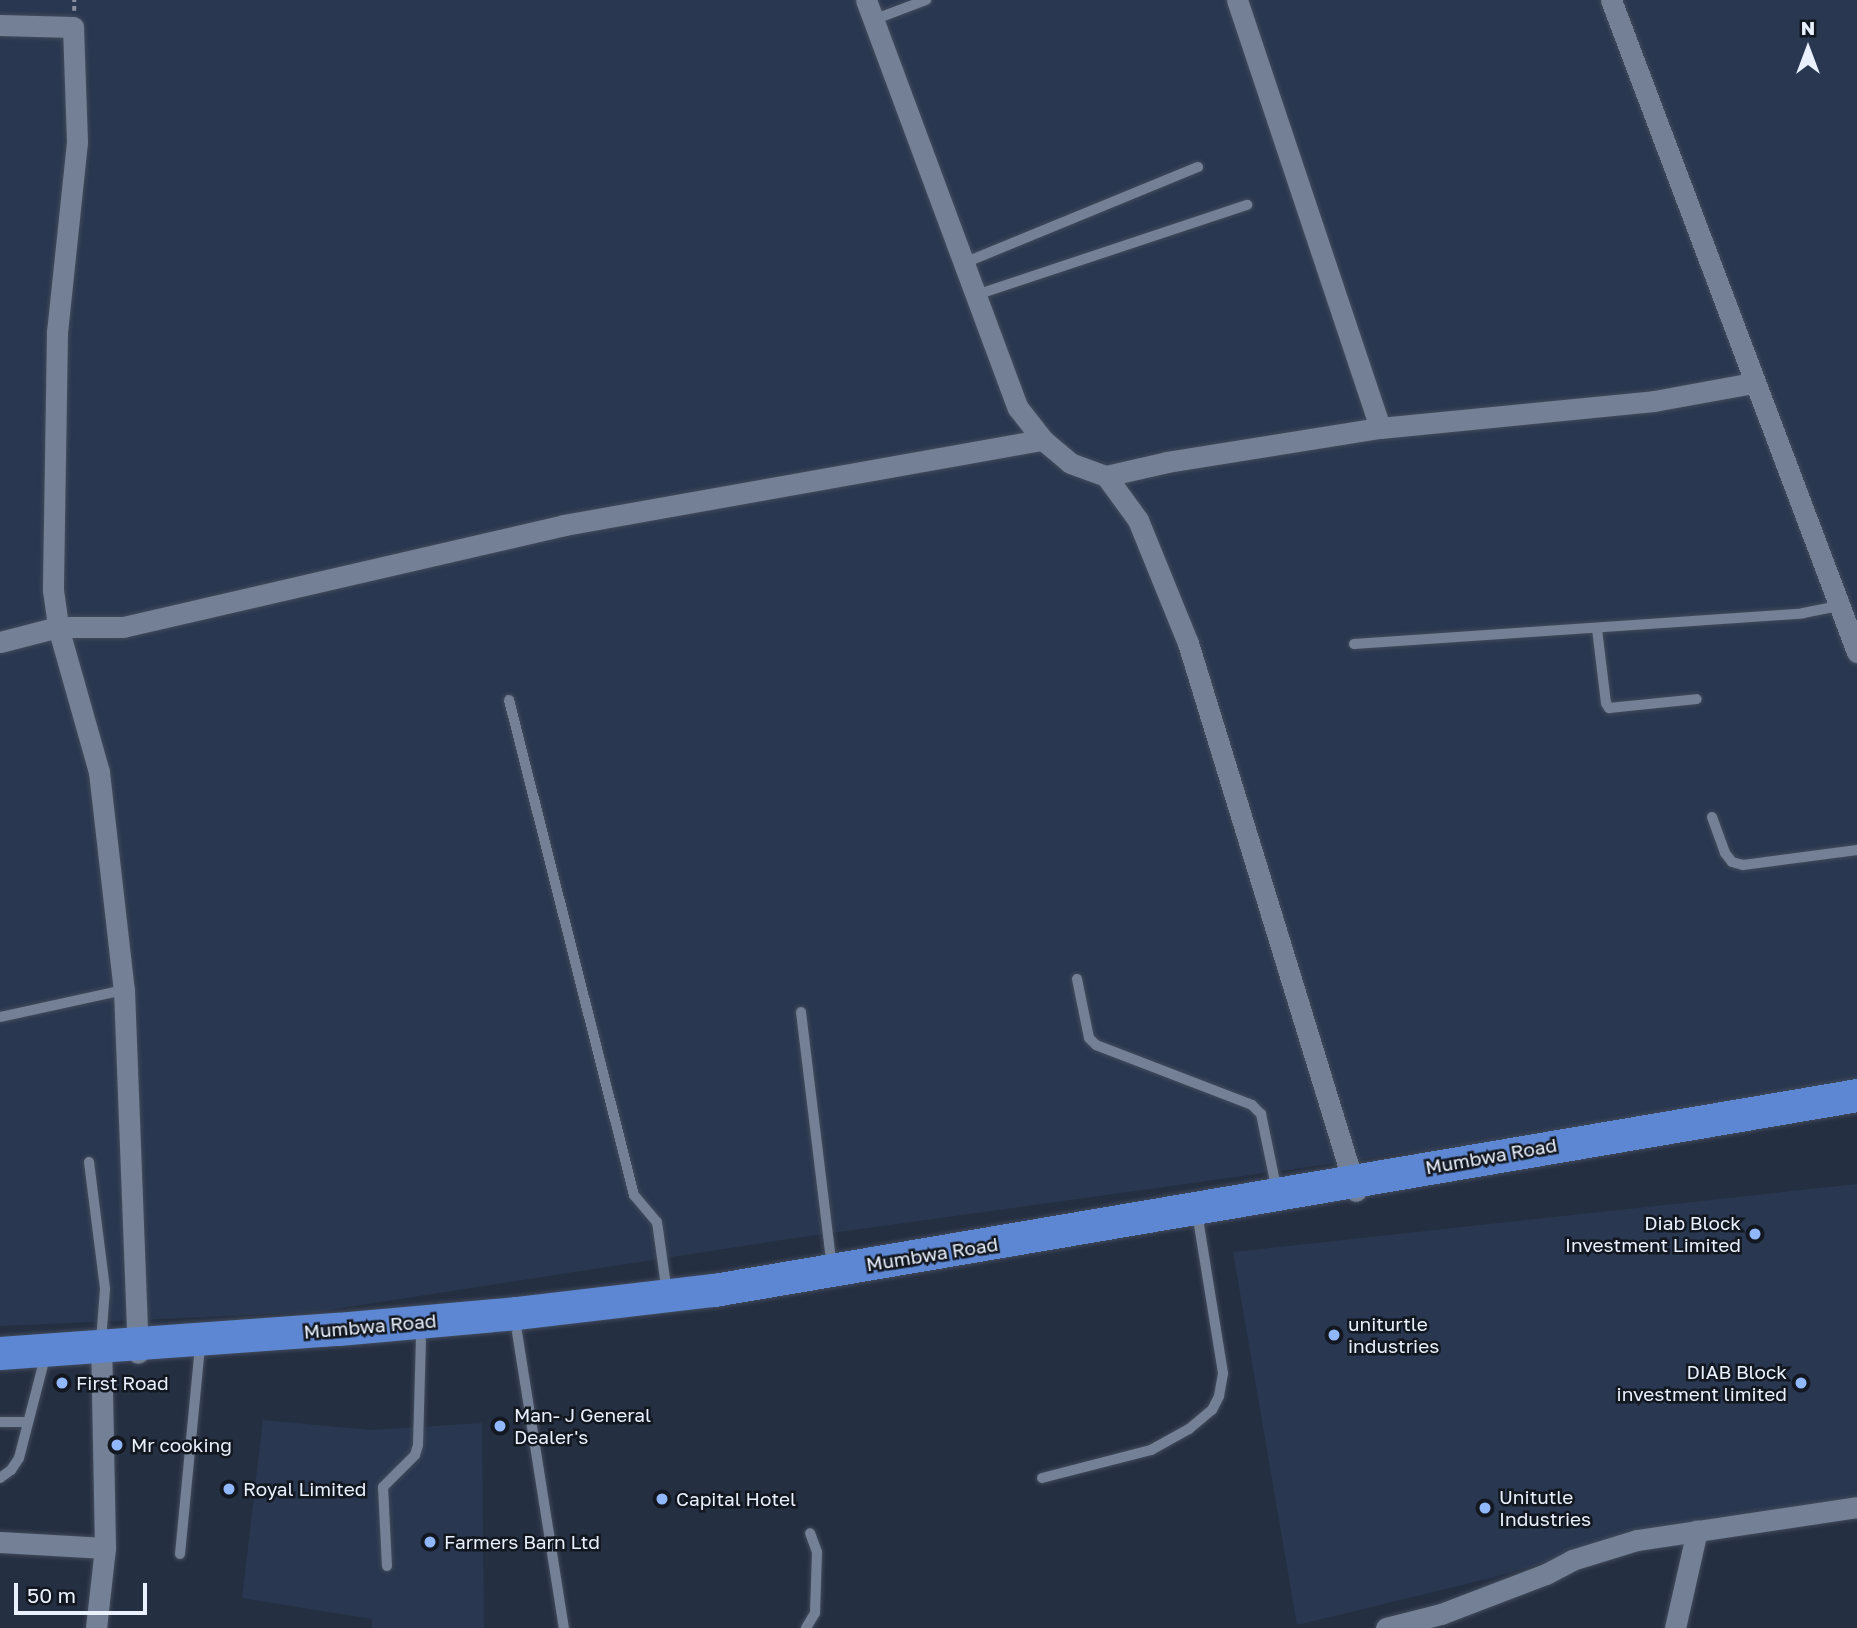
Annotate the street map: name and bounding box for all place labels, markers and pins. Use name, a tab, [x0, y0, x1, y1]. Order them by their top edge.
place label: Diab Block Investment Limited	[1565, 1212, 1741, 1256]
marker: Diab Block Investment Limited	[1747, 1226, 1763, 1242]
place label: uniturtle industries	[1348, 1313, 1439, 1357]
marker: uniturtle industries	[1326, 1327, 1342, 1343]
place label: DIAB Block investment limited	[1617, 1361, 1787, 1405]
place label: First Road	[76, 1372, 169, 1394]
marker: First Road	[54, 1375, 70, 1391]
marker: DIAB Block investment limited	[1793, 1375, 1809, 1391]
place label: Man- J General Dealer's	[514, 1404, 651, 1448]
marker: Man- J General Dealer's	[492, 1418, 508, 1434]
place label: Mr cooking	[131, 1434, 232, 1456]
marker: Mr cooking	[109, 1437, 125, 1453]
place label: Royal Limited	[243, 1478, 367, 1500]
marker: Royal Limited	[221, 1481, 237, 1497]
place label: Unitutle Industries	[1499, 1486, 1591, 1530]
place label: Capital Hotel	[676, 1488, 796, 1510]
marker: Capital Hotel	[654, 1491, 670, 1507]
marker: Unitutle Industries	[1477, 1500, 1493, 1516]
place label: Farmers Barn Ltd	[444, 1531, 600, 1553]
marker: Farmers Barn Ltd	[422, 1534, 438, 1550]

